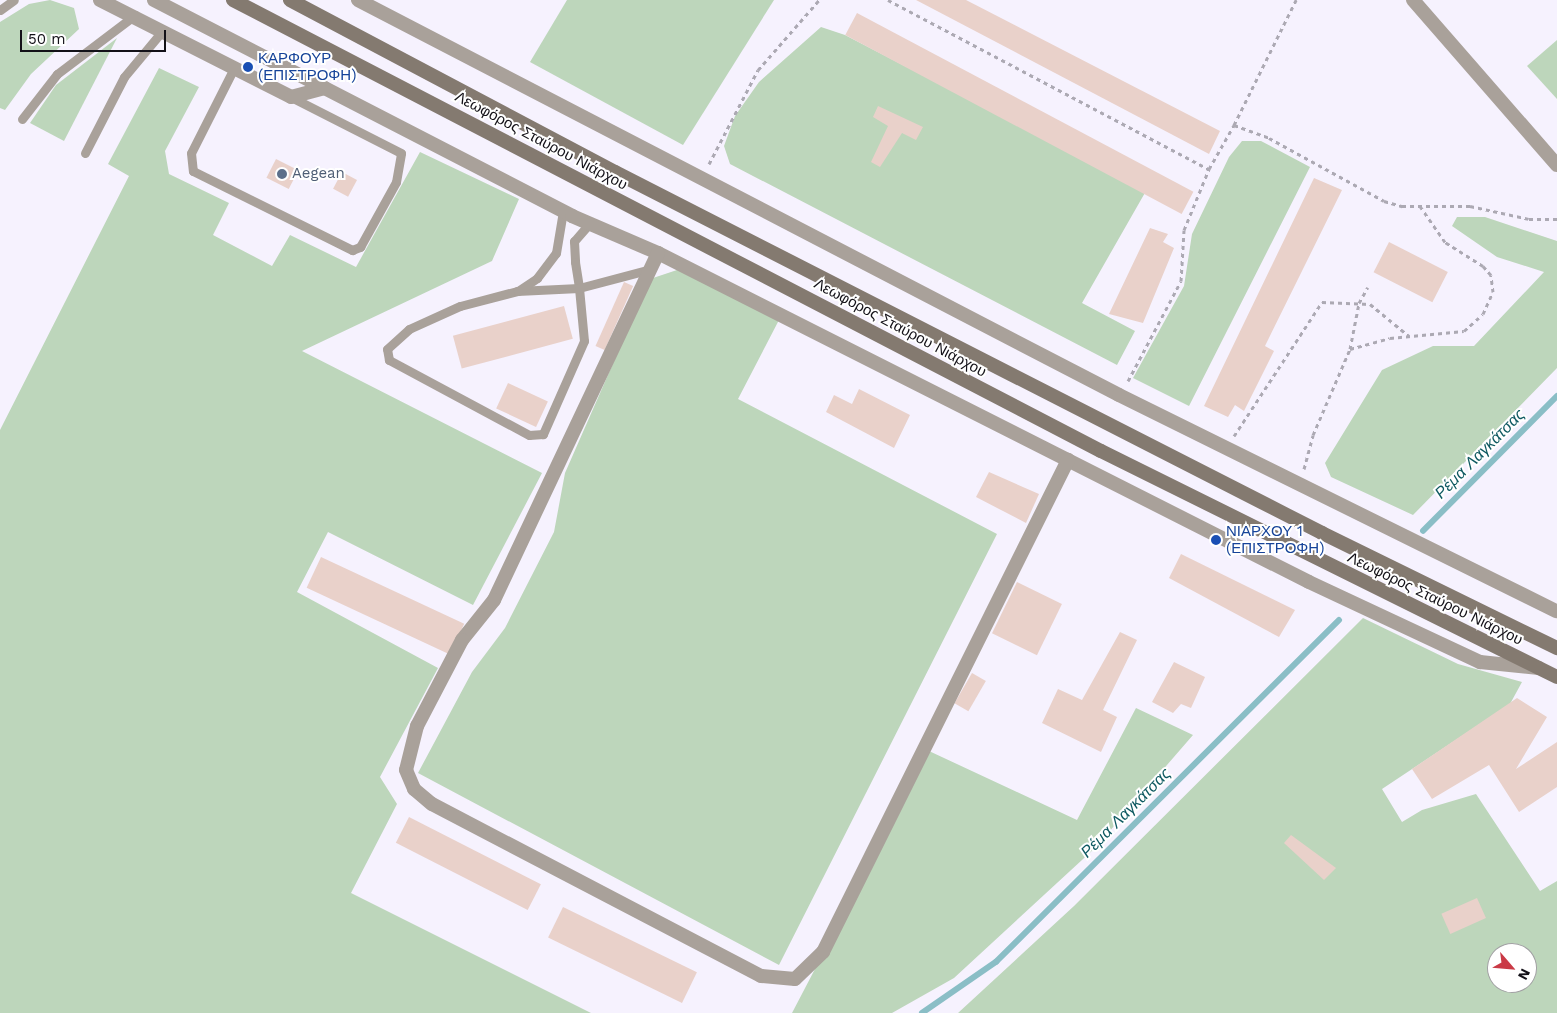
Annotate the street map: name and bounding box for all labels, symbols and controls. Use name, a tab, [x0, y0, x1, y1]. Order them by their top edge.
scale bar	[22, 20, 169, 52]
text: 50 m	[28, 30, 65, 48]
place label: ΚΑΡΦΟΥΡ (ΕΠΙΣΤΡΟΦΗ)	[258, 49, 356, 84]
marker: ΚΑΡΦΟΥΡ (ΕΠΙΣΤΡΟΦΗ)	[242, 61, 254, 73]
street label: Λεωφόρος Σταύρου Νιάρχου	[452, 88, 630, 194]
place label: Aegean	[292, 165, 345, 183]
marker: Aegean	[276, 168, 288, 180]
street label: Λεωφόρος Σταύρου Νιάρχου	[811, 275, 989, 381]
water label: Ρέμα Λαγκάτσας	[1431, 405, 1529, 503]
place label: ΝΙΑΡΧΟΥ 1 (ΕΠΙΣΤΡΟΦΗ)	[1226, 522, 1324, 557]
marker: ΝΙΑΡΧΟΥ 1 (ΕΠΙΣΤΡΟΦΗ)	[1210, 534, 1222, 546]
street label: Λεωφόρος Σταύρου Νιάρχου	[1345, 549, 1525, 649]
water label: Ρέμα Λαγκάτσας	[1077, 764, 1175, 862]
north arrow	[1487, 943, 1537, 993]
text: N	[1515, 966, 1534, 983]

